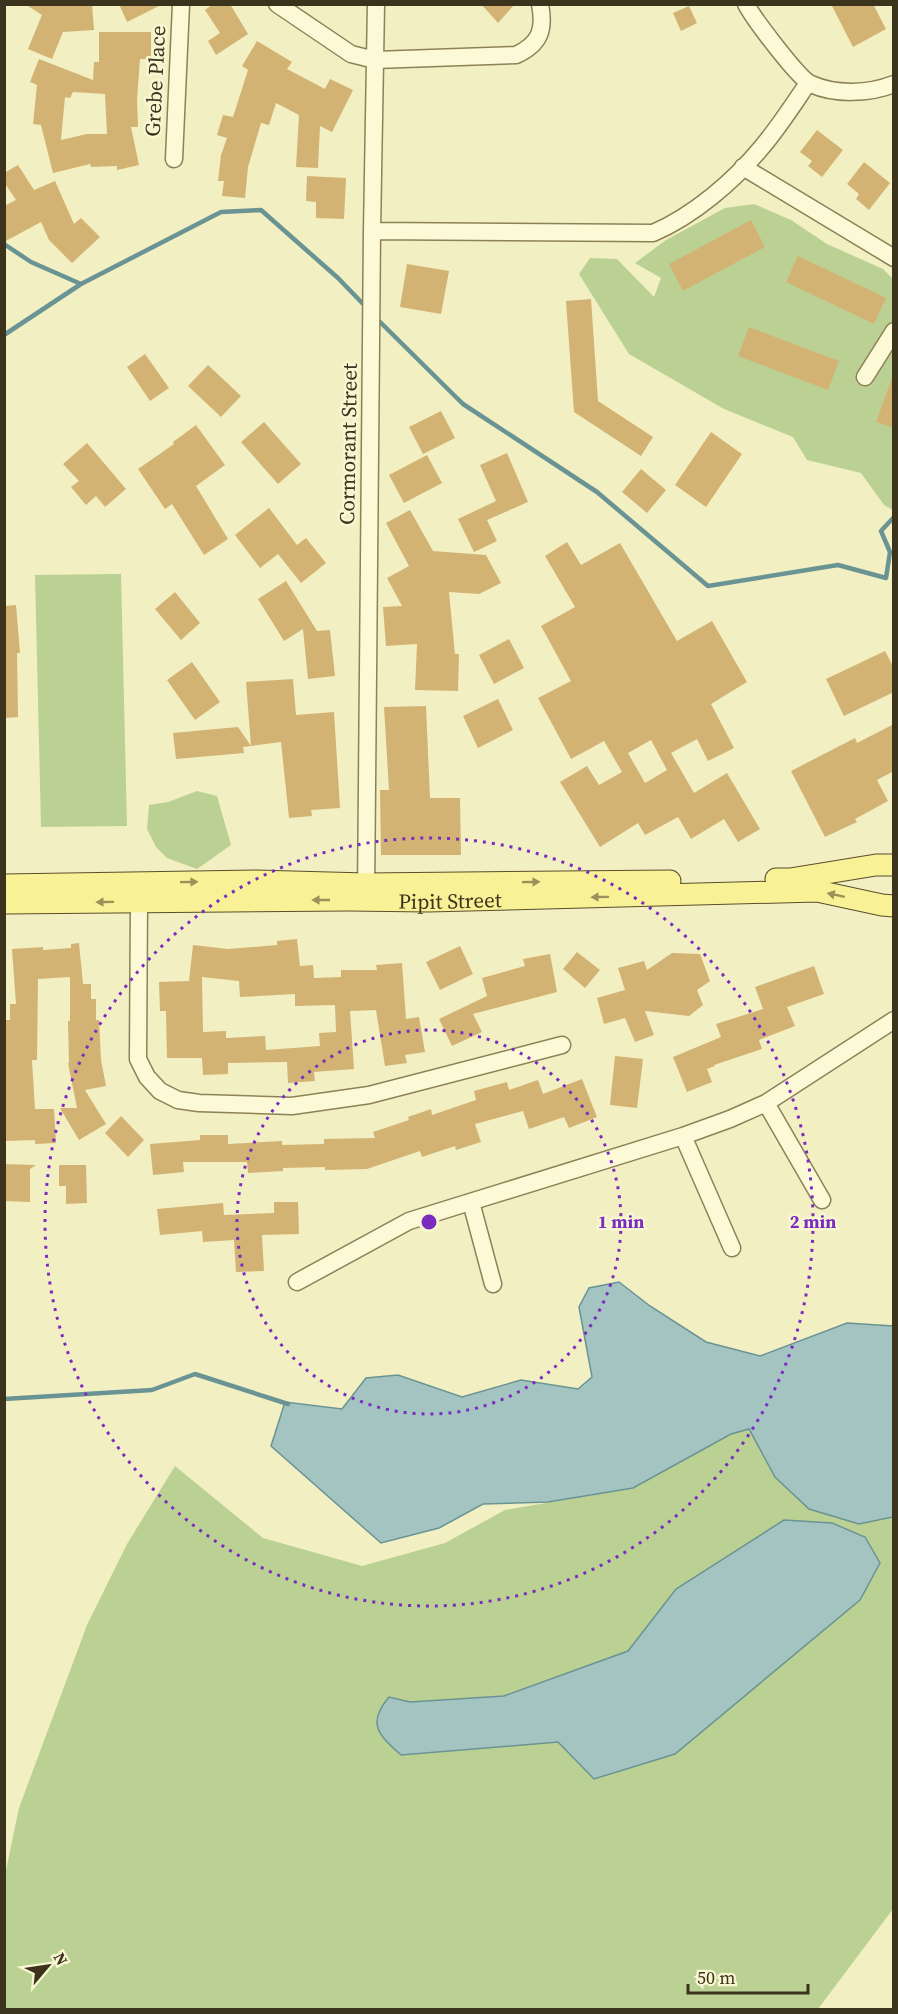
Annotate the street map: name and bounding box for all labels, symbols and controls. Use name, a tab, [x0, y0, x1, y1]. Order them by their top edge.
street label: Grebe Place	[138, 25, 172, 137]
street label: Cormorant Street	[332, 363, 364, 525]
one-way arrow	[179, 877, 198, 887]
one-way arrow	[521, 877, 540, 887]
street label: Pipit Street	[398, 885, 502, 916]
one-way arrow	[827, 890, 845, 900]
one-way arrow	[590, 892, 609, 901]
one-way arrow	[311, 895, 330, 905]
one-way arrow	[95, 897, 114, 907]
text: 1 min	[598, 1209, 644, 1234]
text: 2 min	[790, 1209, 836, 1234]
centre of rings	[419, 1212, 439, 1232]
north arrow	[18, 1936, 78, 1996]
text: N	[49, 1948, 74, 1969]
scale bar	[688, 1957, 808, 1995]
text: 50 m	[697, 1965, 735, 1990]

